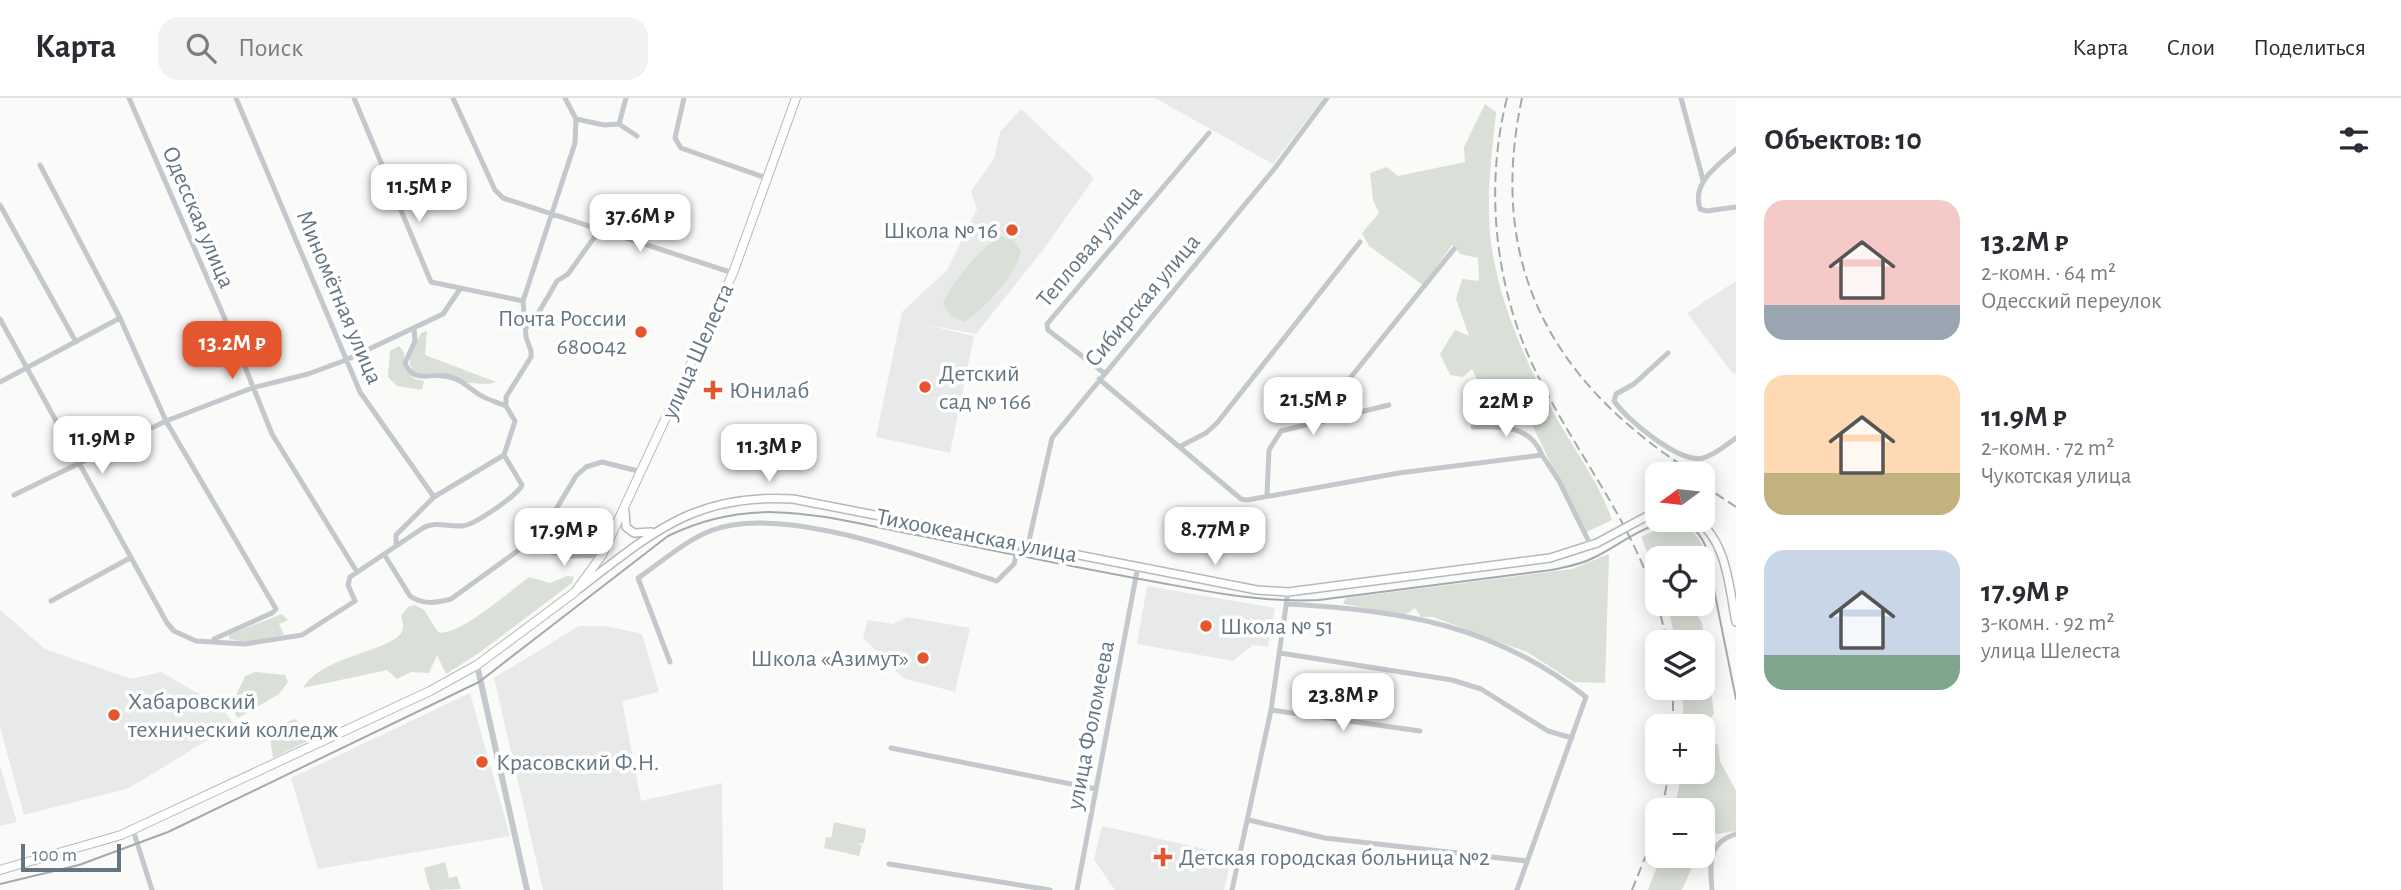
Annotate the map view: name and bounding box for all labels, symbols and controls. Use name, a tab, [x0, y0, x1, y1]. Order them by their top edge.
search box	[158, 17, 648, 80]
icon: search	[182, 29, 220, 67]
text: Карта	[35, 31, 116, 64]
text: Поиск	[238, 35, 303, 61]
text: Карта	[2072, 36, 2128, 60]
text: Слои	[2166, 36, 2215, 60]
text: Поделиться	[2253, 36, 2366, 60]
icon: filters	[2335, 121, 2373, 159]
text: Объектов: 10	[1764, 125, 1922, 155]
street label: Одесская улица	[157, 143, 239, 292]
pin: 11.5M ₽	[354, 164, 484, 224]
text: 11.5M ₽	[387, 175, 451, 198]
street label: Тепловая улица	[1032, 181, 1147, 312]
pin: 37.6M ₽	[575, 194, 705, 254]
text: 37.6M ₽	[606, 205, 674, 228]
street label: Миномётная улица	[292, 207, 387, 388]
place label: Школа № 16	[883, 219, 998, 243]
marker: Школа № 16	[1004, 222, 1020, 238]
text: 13.2M ₽	[1981, 227, 2068, 257]
icon: home	[1820, 228, 1904, 312]
street label: Сибирская улица	[1081, 230, 1205, 372]
text: 2-комн. · 64 m²	[1981, 262, 2116, 285]
street label: улица Шелеста	[657, 280, 738, 424]
text: Одесский переулок	[1981, 290, 2161, 313]
place label: Почта России 680042	[498, 307, 627, 359]
pin: 13.2M ₽	[167, 322, 297, 381]
marker: Почта России 680042	[633, 324, 649, 340]
text: 13.2M ₽	[199, 332, 265, 355]
place label: Детский сад № 166	[939, 362, 1031, 414]
pin: 21.5M ₽	[1248, 378, 1378, 437]
place label: Юнилаб	[729, 379, 809, 403]
marker: Детский сад № 166	[917, 379, 933, 395]
marker: Юнилаб	[703, 380, 723, 400]
pin: 22M ₽	[1457, 380, 1555, 439]
text: 21.5M ₽	[1280, 388, 1346, 411]
text: 22M ₽	[1479, 390, 1533, 413]
text: 11.9M ₽	[1981, 402, 2066, 432]
icon: home	[1820, 403, 1904, 487]
pin: 11.9M ₽	[37, 416, 167, 476]
pin: 11.3M ₽	[704, 424, 834, 484]
text: 11.9M ₽	[69, 427, 135, 450]
text: 11.3M ₽	[737, 435, 801, 458]
text: 2-комн. · 72 m²	[1981, 437, 2114, 460]
north arrow	[1645, 462, 1715, 532]
map controls	[1645, 462, 1715, 868]
text: Чукотская улица	[1981, 465, 2132, 488]
street label: Тихоокеанская улица	[874, 505, 1079, 567]
pin: 17.9M ₽	[499, 508, 629, 568]
pin: 8.77M ₽	[1150, 508, 1280, 567]
text: 8.77M ₽	[1180, 518, 1250, 541]
text: 17.9M ₽	[530, 519, 598, 542]
button: locate	[1645, 546, 1715, 616]
text: 17.9M ₽	[1981, 577, 2069, 607]
icon: home	[1820, 578, 1904, 662]
text: 3-комн. · 92 m²	[1981, 612, 2115, 635]
place label: Школа № 51	[1220, 615, 1333, 639]
marker: Школа № 51	[1198, 618, 1214, 634]
button: layers	[1645, 630, 1715, 700]
street label: улица Фоломеева	[1063, 639, 1119, 813]
text: улица Шелеста	[1981, 640, 2120, 663]
place label: Школа «Азимут»	[750, 647, 909, 671]
marker: Школа «Азимут»	[915, 650, 931, 666]
pin: 23.8M ₽	[1278, 674, 1408, 733]
text: 23.8M ₽	[1308, 684, 1378, 707]
place label: Хабаровский технический колледж	[127, 690, 339, 742]
marker: Хабаровский технический колледж	[106, 707, 122, 723]
button: +	[1645, 714, 1715, 784]
place label: Красовский Ф.Н.	[496, 751, 659, 775]
marker: Красовский Ф.Н.	[474, 754, 490, 770]
button: −	[1645, 798, 1715, 868]
scale bar	[21, 841, 121, 873]
text: 100 m	[32, 846, 77, 865]
place label: Детская городская больница №2	[1179, 846, 1490, 870]
marker: Детская городская больница №2	[1153, 847, 1173, 867]

